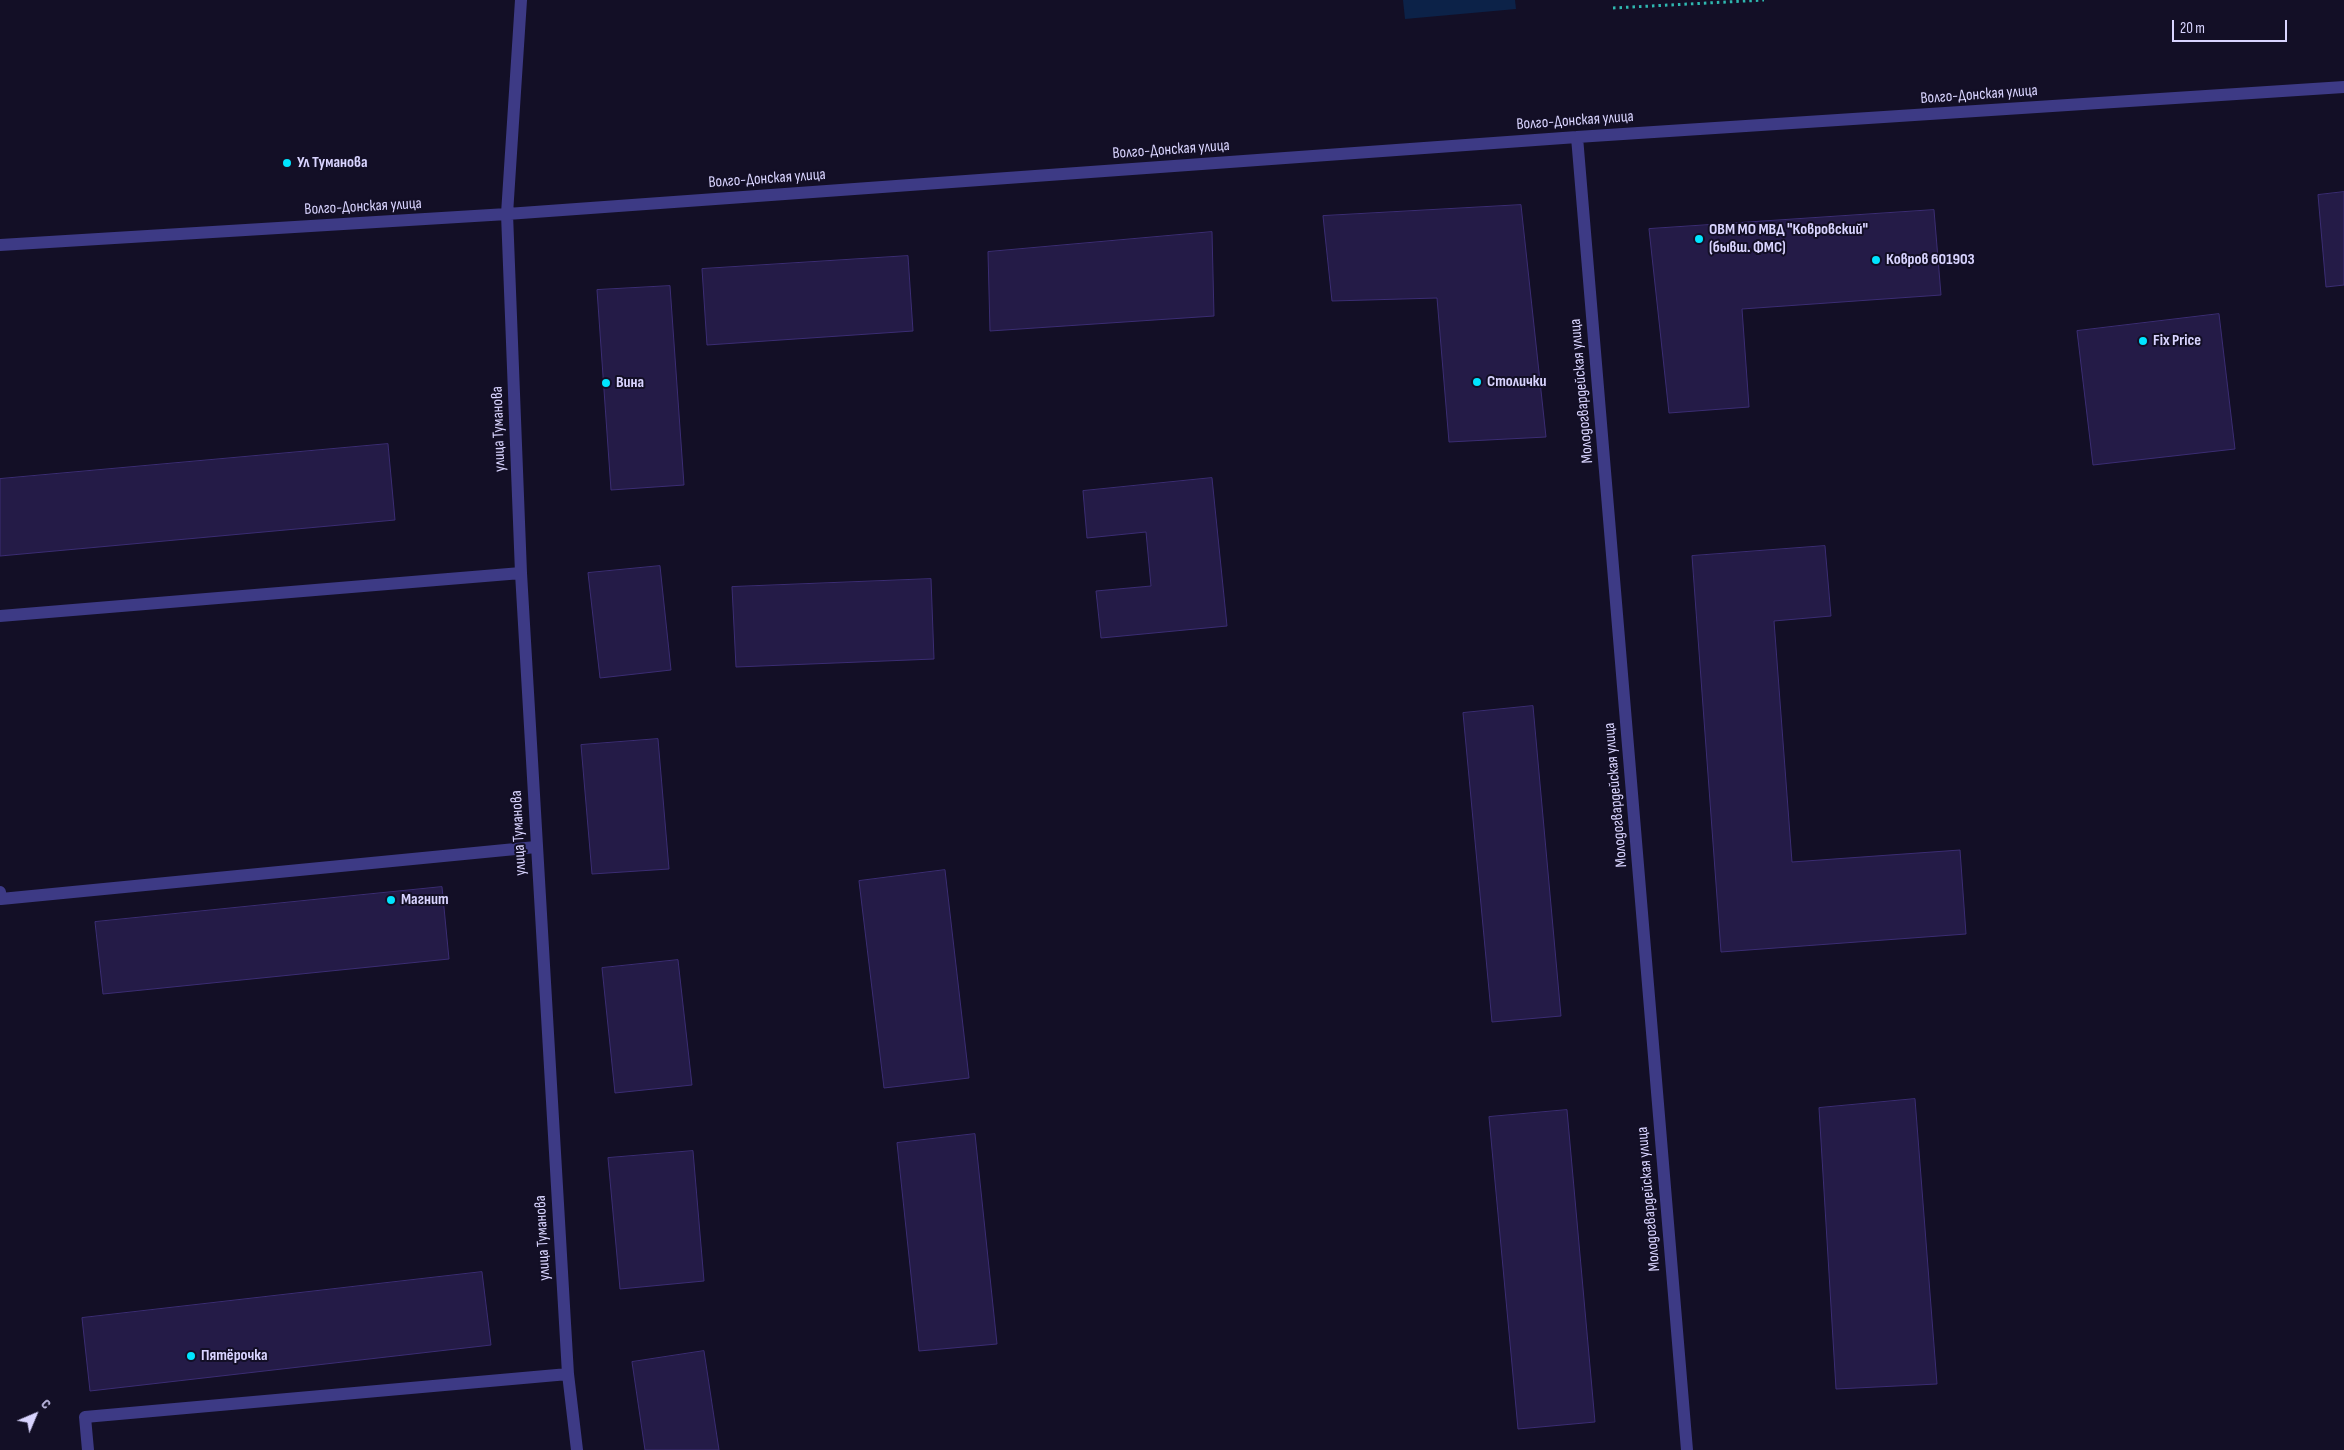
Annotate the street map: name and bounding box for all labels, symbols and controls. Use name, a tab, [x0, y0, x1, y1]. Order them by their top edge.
scale bar	[2174, 10, 2289, 42]
text: 20 m	[2180, 19, 2205, 38]
street label: Волго-Донская улица	[1920, 81, 2038, 109]
street label: Волго-Донская улица	[1516, 107, 1634, 135]
street label: Волго-Донская улица	[1112, 136, 1230, 164]
place label: Ул Туманова	[297, 153, 367, 173]
marker: Ул Туманова	[281, 157, 293, 169]
street label: Волго-Донская улица	[708, 165, 826, 193]
street label: Волго-Донская улица	[304, 194, 422, 220]
place label: ОВМ МО МВД "Ковровский" (бывш. ФМС)	[1709, 220, 1868, 258]
marker: ОВМ МО МВД "Ковровский" (бывш. ФМС)	[1693, 233, 1705, 245]
place label: Ковров 601903	[1886, 250, 1975, 270]
marker: Ковров 601903	[1870, 254, 1882, 266]
street label: Молодогвардейская улица	[1566, 318, 1598, 464]
place label: Fix Price	[2153, 331, 2201, 351]
marker: Fix Price	[2137, 335, 2149, 347]
place label: Столички	[1487, 372, 1546, 392]
place label: Вина	[616, 373, 644, 393]
marker: Столички	[1471, 376, 1483, 388]
marker: Вина	[600, 377, 612, 389]
street label: улица Туманова	[488, 386, 510, 472]
street label: Молодогвардейская улица	[1600, 722, 1632, 868]
street label: улица Туманова	[507, 790, 531, 876]
place label: Магнит	[401, 890, 449, 910]
marker: Магнит	[385, 894, 397, 906]
street label: Молодогвардейская улица	[1633, 1126, 1665, 1272]
street label: улица Туманова	[531, 1195, 555, 1281]
place label: Пятёрочка	[201, 1346, 268, 1366]
marker: Пятёрочка	[185, 1350, 197, 1362]
north arrow	[10, 1390, 60, 1440]
text: С	[37, 1395, 55, 1413]

